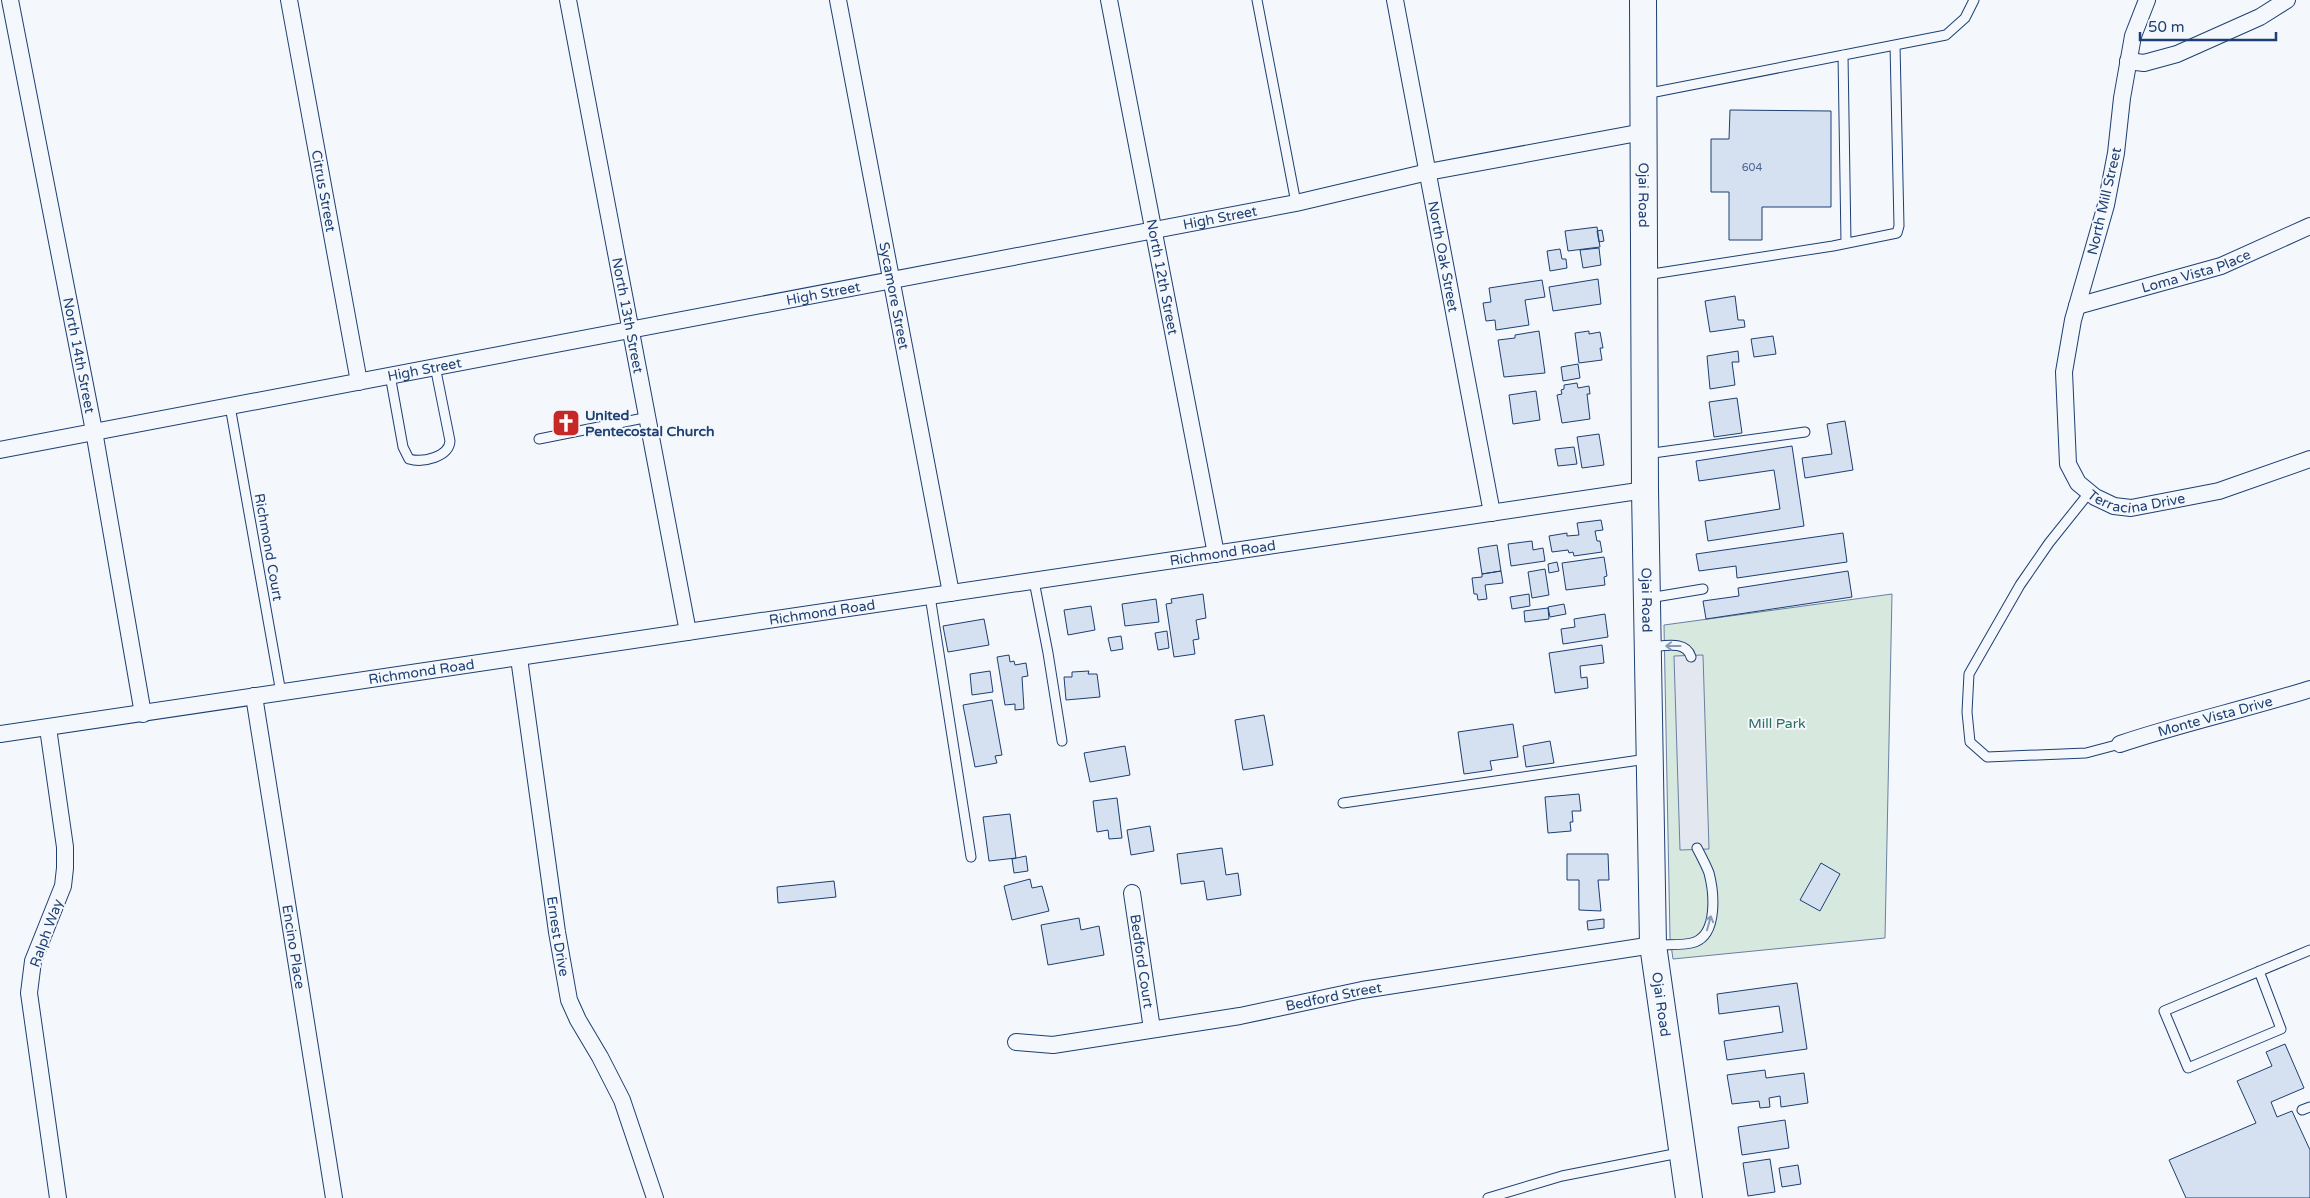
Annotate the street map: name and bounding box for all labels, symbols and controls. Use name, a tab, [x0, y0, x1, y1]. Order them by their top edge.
scale bar	[2140, 10, 2276, 42]
text: 50 m	[2148, 18, 2185, 36]
street label: North Mill Street	[2084, 145, 2125, 257]
street label: Citrus Street	[308, 149, 339, 234]
house number: 604	[1742, 161, 1762, 174]
street label: Ojai Road	[1635, 162, 1652, 228]
street label: North Oak Street	[1424, 199, 1462, 314]
street label: High Street	[1182, 202, 1259, 233]
street label: North 12th Street	[1142, 218, 1182, 337]
street label: Sycamore Street	[875, 241, 913, 352]
street label: Loma Vista Place	[2140, 246, 2253, 297]
street label: North 13th Street	[608, 256, 647, 375]
street label: High Street	[785, 278, 862, 309]
street label: North 14th Street	[59, 296, 98, 415]
street label: High Street	[386, 354, 464, 385]
place label: United Pentecostal Church	[585, 407, 714, 440]
church icon: United Pentecostal Church	[551, 408, 581, 438]
street label: Terracina Drive	[2084, 487, 2187, 517]
street label: Richmond Court	[251, 492, 286, 603]
street label: Richmond Road	[1168, 537, 1277, 569]
street label: Ojai Road	[1637, 567, 1656, 633]
street label: Richmond Road	[768, 596, 876, 629]
one-way arrow	[1665, 641, 1681, 651]
street label: Richmond Road	[367, 656, 476, 688]
street label: Monte Vista Drive	[2156, 693, 2274, 741]
park label: Mill Park	[1748, 715, 1806, 732]
street label: Ernest Drive	[543, 895, 573, 978]
street label: Ralph Way	[26, 896, 67, 970]
street label: Encino Place	[278, 904, 309, 990]
street label: Bedford Court	[1126, 913, 1157, 1010]
one-way arrow	[1704, 915, 1714, 931]
street label: Ojai Road	[1648, 971, 1674, 1038]
street label: Bedford Street	[1284, 979, 1383, 1015]

